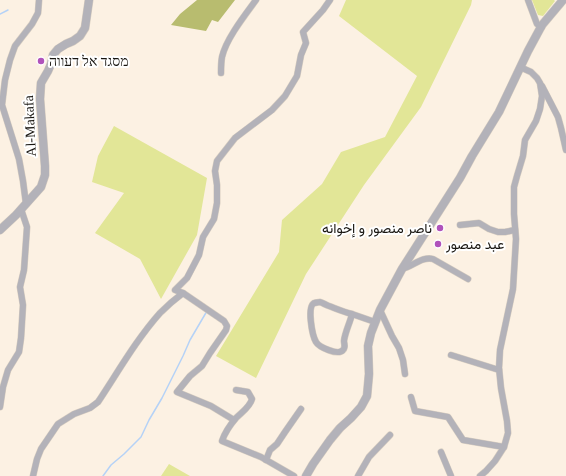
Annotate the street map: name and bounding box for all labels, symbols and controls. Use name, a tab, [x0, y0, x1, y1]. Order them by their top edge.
place label: מסגד אל דעווה	[49, 54, 128, 69]
marker: מסגד אל דעווה	[36, 56, 46, 66]
street label: Al-Makafa	[21, 94, 39, 157]
place label: ناصر منصور و إخوانه	[322, 221, 432, 238]
marker: ناصر منصور و إخوانه	[435, 223, 445, 233]
place label: عبد منصور	[445, 237, 504, 253]
marker: عبد منصور	[433, 239, 443, 249]

